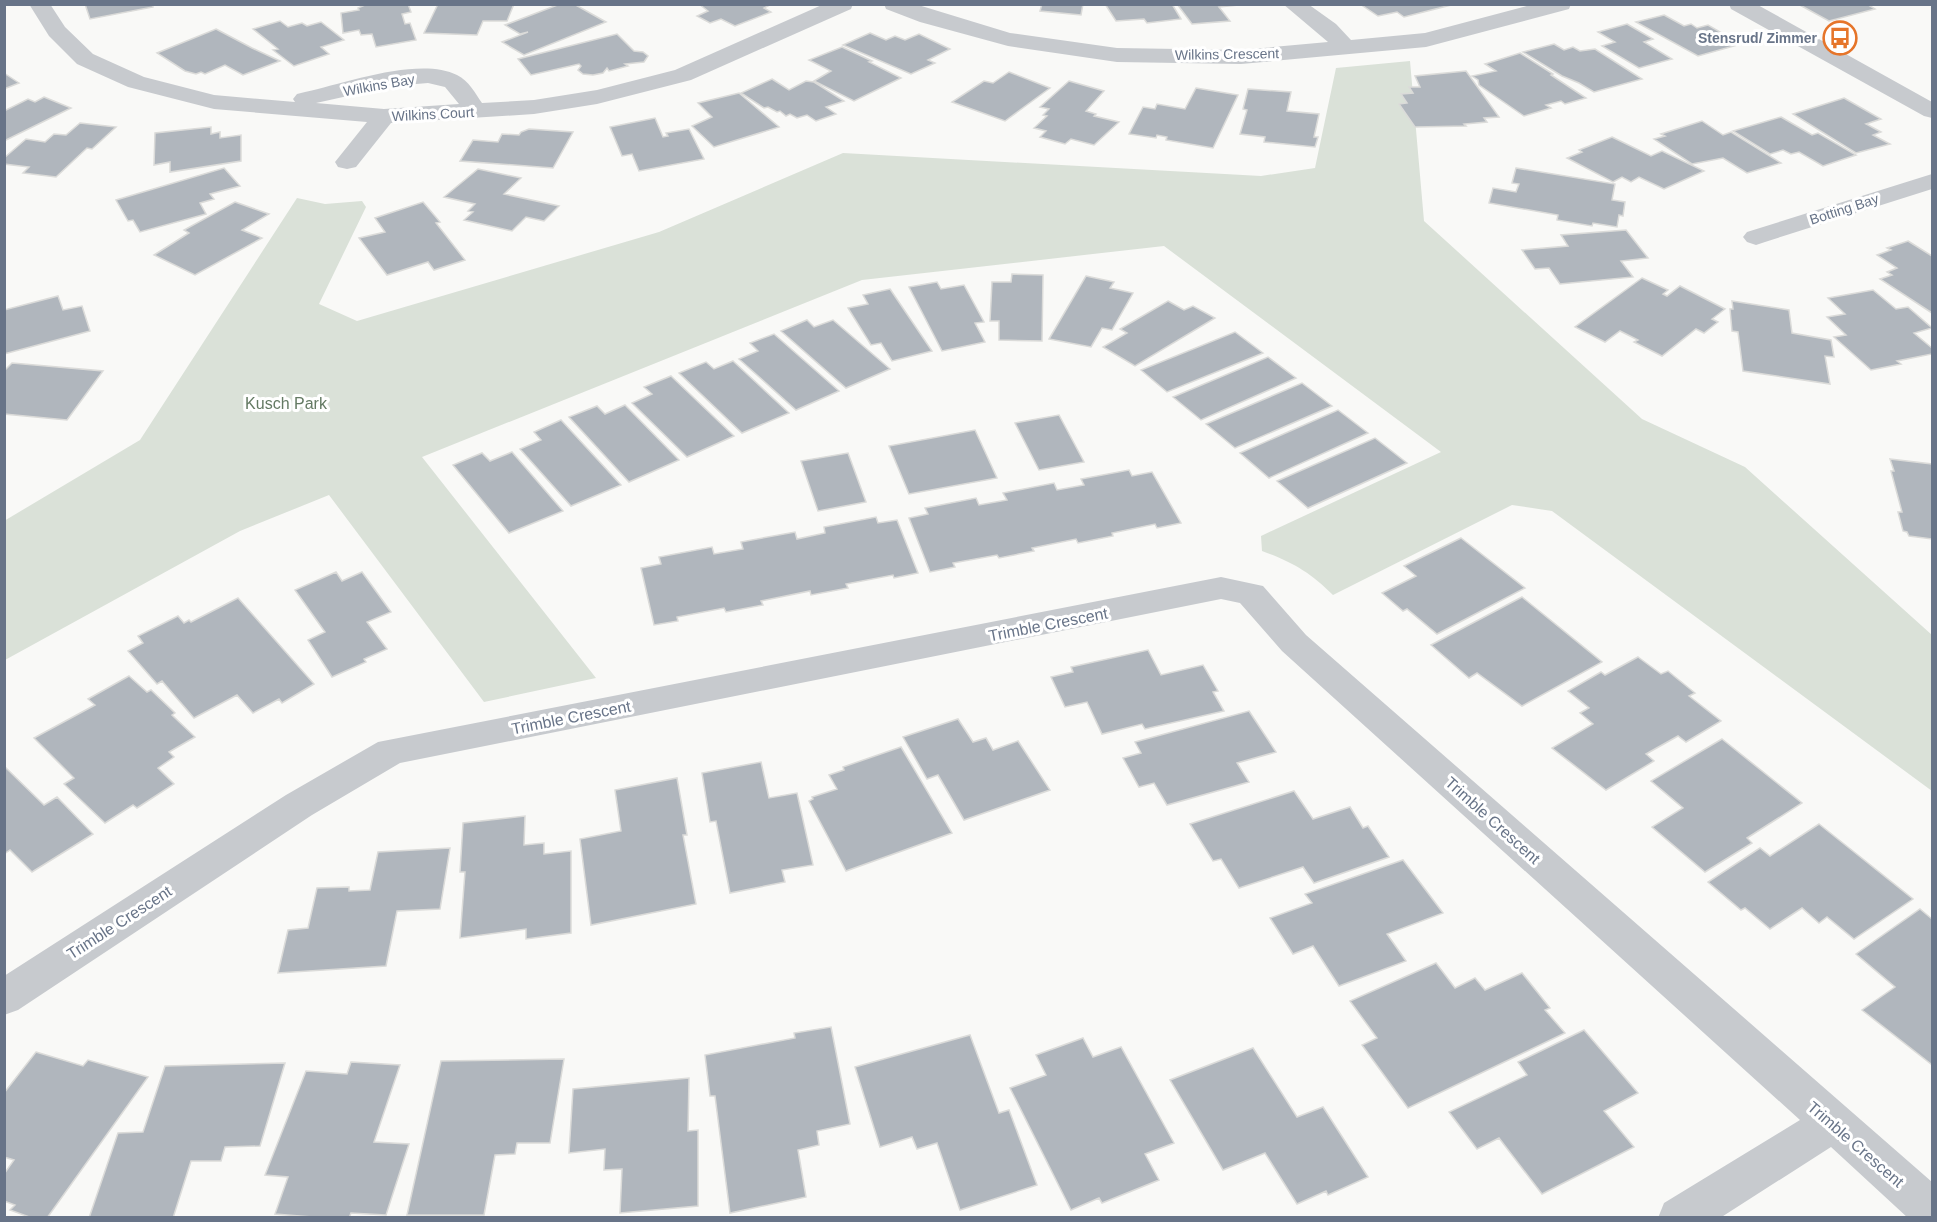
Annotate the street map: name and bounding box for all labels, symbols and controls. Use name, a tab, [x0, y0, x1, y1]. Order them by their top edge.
bus stop icon: Stensrud/ Zimmer	[1822, 20, 1858, 56]
place label: Stensrud/ Zimmer	[1698, 30, 1818, 46]
street label: Wilkins Crescent	[1175, 45, 1279, 63]
street label: Wilkins Bay	[342, 71, 416, 99]
street label: Wilkins Court	[391, 104, 475, 124]
street label: Botting Bay	[1807, 190, 1881, 228]
park label: Kusch Park	[245, 395, 328, 412]
street label: Trimble Crescent	[987, 604, 1110, 644]
street label: Trimble Crescent	[510, 697, 633, 737]
street label: Trimble Crescent	[1442, 773, 1544, 868]
street label: Trimble Crescent	[64, 882, 175, 963]
street label: Trimble Crescent	[1804, 1098, 1907, 1191]

